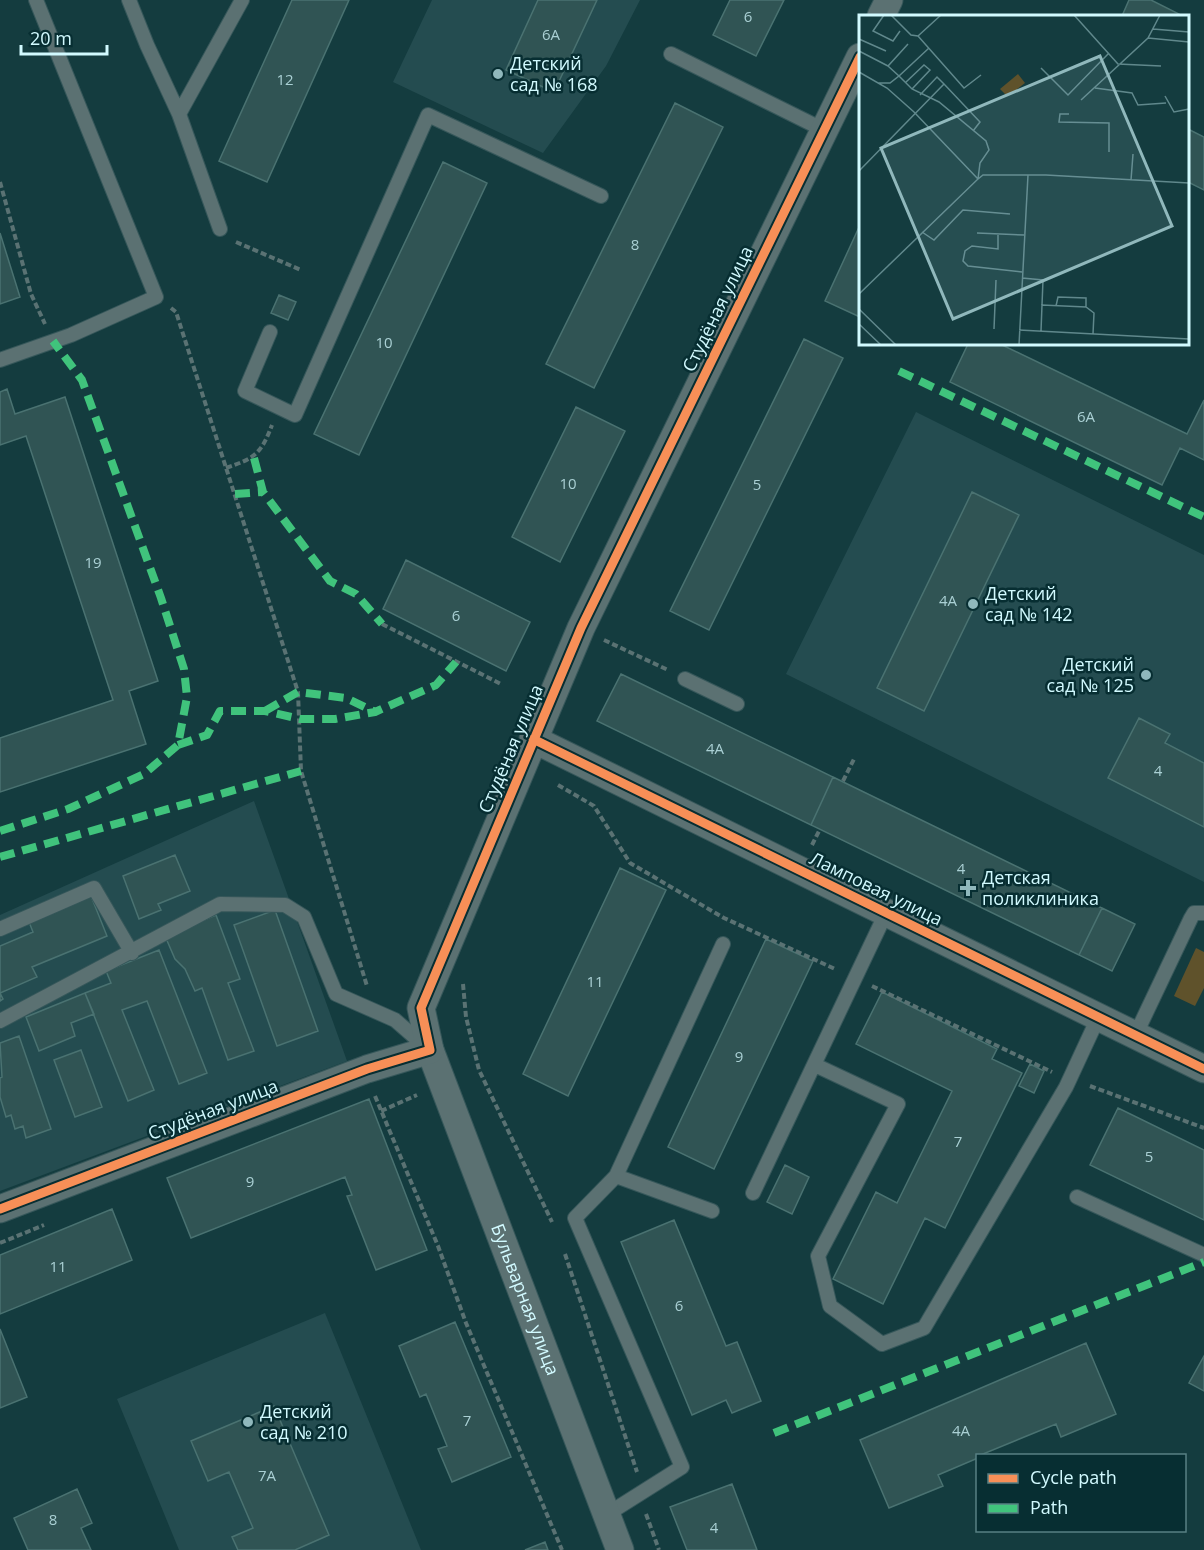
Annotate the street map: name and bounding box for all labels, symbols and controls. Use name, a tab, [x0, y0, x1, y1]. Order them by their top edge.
house number: 6	[744, 6, 752, 26]
inset map	[859, 15, 1189, 345]
scale bar	[21, 18, 106, 56]
house number: 6А	[542, 24, 561, 44]
text: 20 m	[30, 26, 72, 50]
place label: Детский сад № 168	[510, 51, 598, 96]
marker: Детский сад № 168	[491, 67, 505, 81]
house number: 12	[276, 69, 294, 89]
house number: 8	[631, 234, 639, 254]
street label: Студёная улица	[676, 242, 758, 376]
house number: 10	[375, 332, 393, 352]
house number: 6А	[1077, 406, 1096, 426]
house number: 10	[559, 473, 577, 493]
house number: 5	[753, 474, 761, 494]
house number: 19	[84, 552, 102, 572]
place label: Детский сад № 142	[985, 581, 1073, 626]
house number: 4А	[939, 590, 958, 610]
marker: Детский сад № 142	[966, 597, 980, 611]
house number: 6	[452, 605, 460, 625]
place label: Детский сад № 125	[1046, 652, 1134, 697]
marker: Детский сад № 125	[1139, 668, 1153, 682]
street label: Студёная улица	[472, 681, 548, 817]
house number: 4А	[706, 738, 725, 758]
house number: 4	[1154, 760, 1163, 780]
street label: Ламповая улица	[806, 846, 947, 931]
house number: 4	[957, 858, 966, 878]
place label: Детская поликлиника	[982, 865, 1099, 910]
marker: Детская поликлиника	[959, 879, 977, 897]
house number: 11	[586, 971, 604, 991]
house number: 9	[735, 1046, 743, 1066]
street label: Студёная улица	[144, 1073, 281, 1145]
house number: 7	[954, 1131, 962, 1151]
house number: 5	[1145, 1146, 1153, 1166]
house number: 9	[246, 1171, 254, 1191]
street label: Бульварная улица	[486, 1220, 566, 1379]
house number: 11	[49, 1256, 67, 1276]
house number: 6	[675, 1295, 683, 1315]
place label: Детский сад № 210	[260, 1399, 348, 1444]
house number: 7	[463, 1410, 471, 1430]
marker: Детский сад № 210	[241, 1415, 255, 1429]
house number: 4А	[952, 1420, 971, 1440]
legend	[976, 1454, 1186, 1532]
house number: 7А	[258, 1465, 277, 1485]
text: Cycle path	[1030, 1465, 1117, 1489]
text: Path	[1030, 1495, 1068, 1519]
house number: 8	[49, 1509, 57, 1529]
house number: 4	[710, 1517, 719, 1537]

